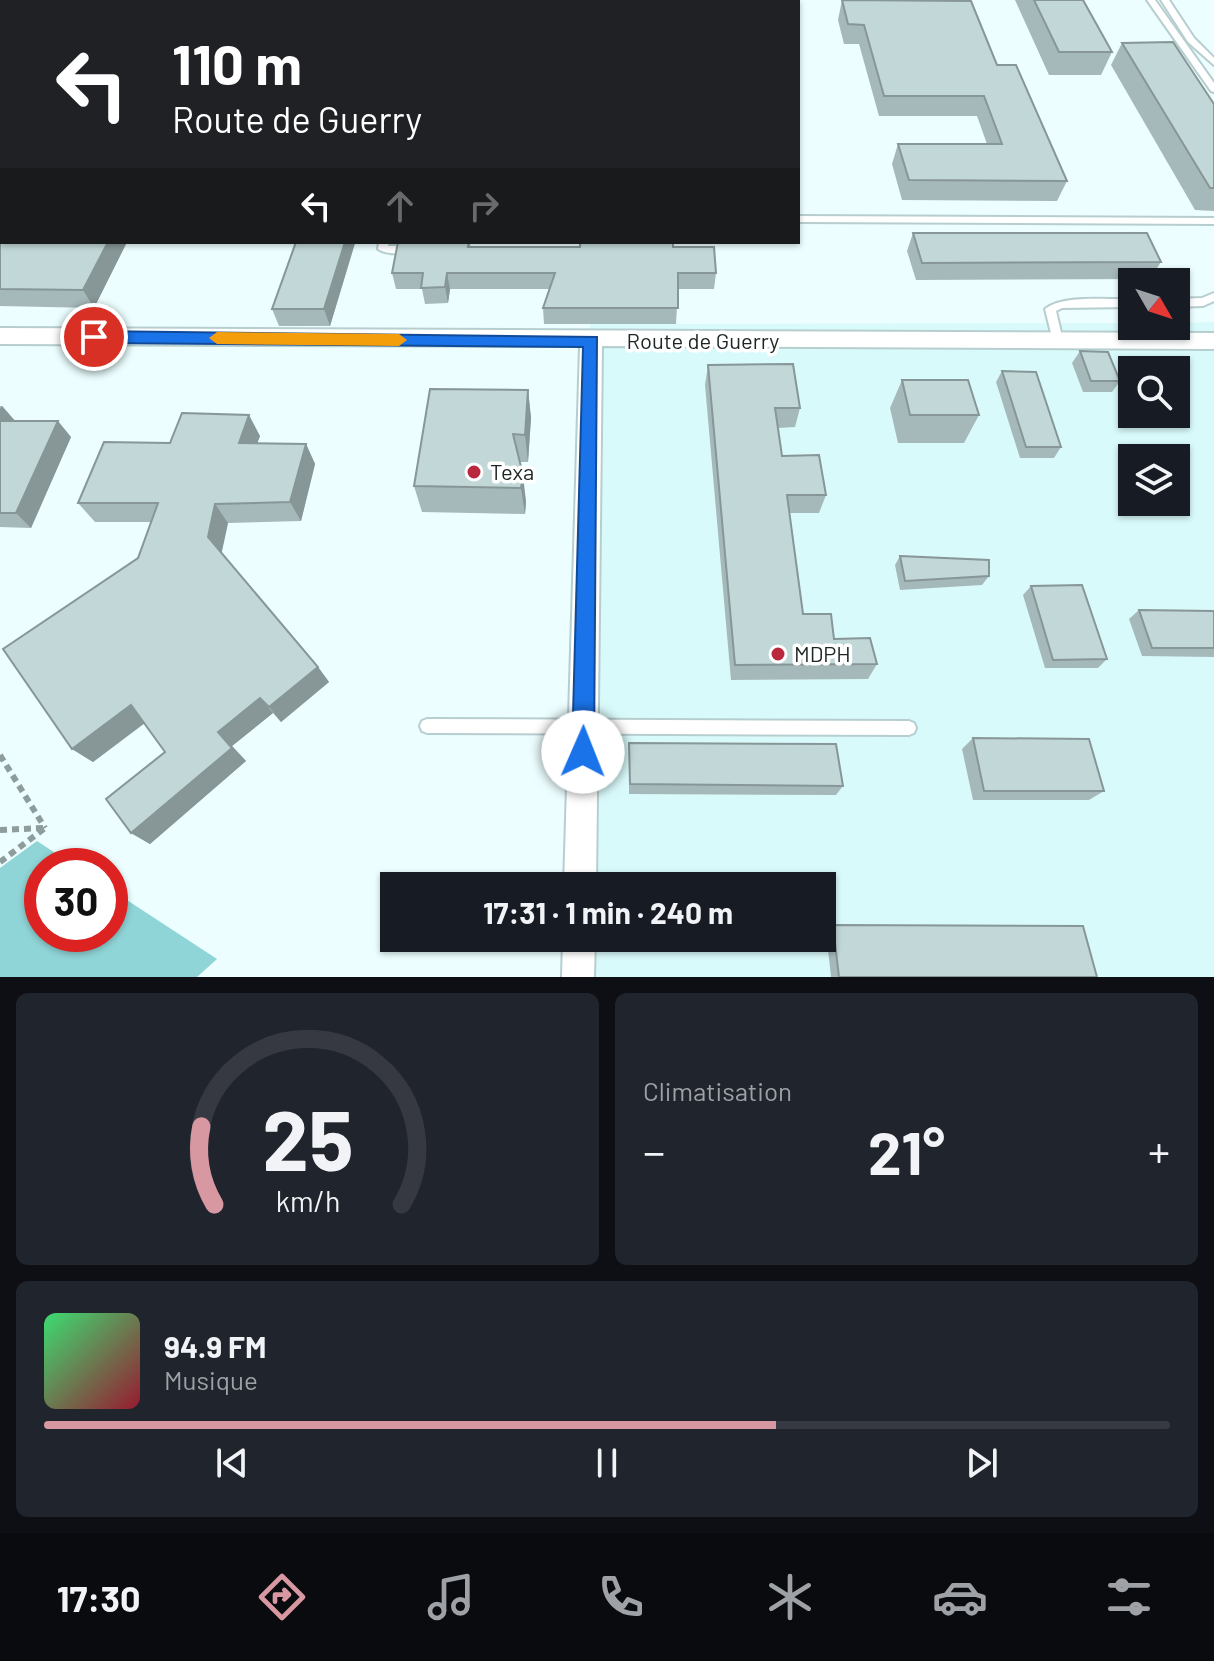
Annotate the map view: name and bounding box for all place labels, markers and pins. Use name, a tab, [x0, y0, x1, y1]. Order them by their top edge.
pin	[60, 303, 128, 371]
place label: Texa	[490, 458, 534, 484]
marker: Texa	[465, 463, 483, 481]
place label: MDPH	[794, 640, 851, 666]
marker: MDPH	[769, 645, 787, 663]

